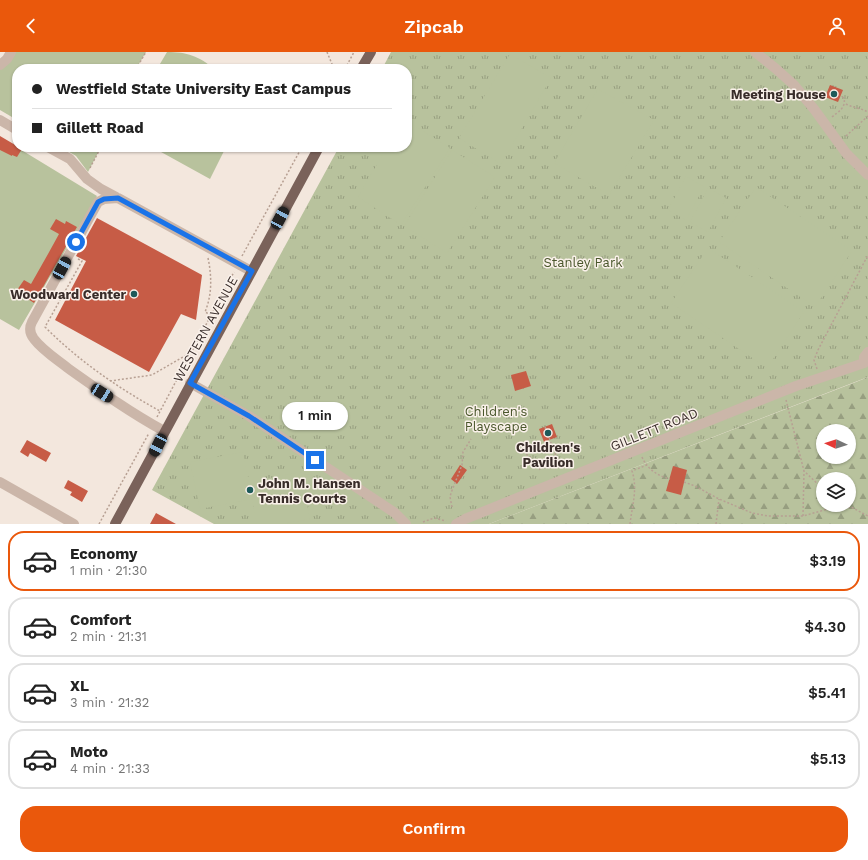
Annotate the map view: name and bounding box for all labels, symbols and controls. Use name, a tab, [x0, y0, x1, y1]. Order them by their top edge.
icon: back	[20, 15, 42, 37]
icon: person	[826, 15, 848, 37]
text: Zipcab	[404, 16, 464, 37]
text: Westfield State University East Campus	[56, 80, 351, 98]
place label: Meeting House	[731, 87, 826, 102]
marker: Meeting House	[829, 89, 839, 99]
text: Gillett Road	[56, 119, 144, 137]
car	[269, 205, 291, 231]
route start	[67, 233, 85, 251]
car	[51, 255, 73, 281]
park label: Stanley Park	[543, 255, 623, 270]
street label: WESTERN AVENUE	[170, 274, 241, 385]
place label: Woodward Center	[10, 287, 126, 302]
marker: Woodward Center	[129, 289, 139, 299]
car	[89, 382, 115, 404]
callout: 1 min	[282, 402, 348, 430]
park label: Children's Playscape	[465, 404, 527, 434]
street label: GILLETT ROAD	[608, 405, 700, 454]
text: 1 min	[298, 408, 332, 423]
north arrow	[816, 424, 856, 464]
map controls	[816, 424, 856, 512]
marker: Children's Pavilion	[543, 428, 553, 438]
car	[147, 432, 169, 458]
place label: Children's Pavilion	[516, 440, 580, 470]
route end	[306, 451, 324, 469]
button: layers	[816, 472, 856, 512]
place label: John M. Hansen Tennis Courts	[258, 476, 361, 506]
marker: John M. Hansen Tennis Courts	[245, 485, 255, 495]
icon: car	[22, 543, 58, 579]
text: Economy	[70, 545, 137, 563]
text: $3.19	[810, 552, 846, 570]
text: 1 min · 21:30	[70, 563, 147, 578]
icon: car	[22, 609, 58, 645]
text: Comfort	[70, 611, 131, 629]
text: $4.30	[805, 618, 846, 636]
text: 2 min · 21:31	[70, 629, 147, 644]
icon: car	[22, 675, 58, 711]
text: XL	[70, 677, 89, 695]
text: $5.41	[808, 684, 846, 702]
text: 3 min · 21:32	[70, 695, 149, 710]
icon: car	[22, 741, 58, 777]
text: Moto	[70, 743, 108, 761]
text: $5.13	[810, 750, 846, 768]
text: 4 min · 21:33	[70, 761, 150, 776]
button: Confirm	[20, 806, 848, 852]

